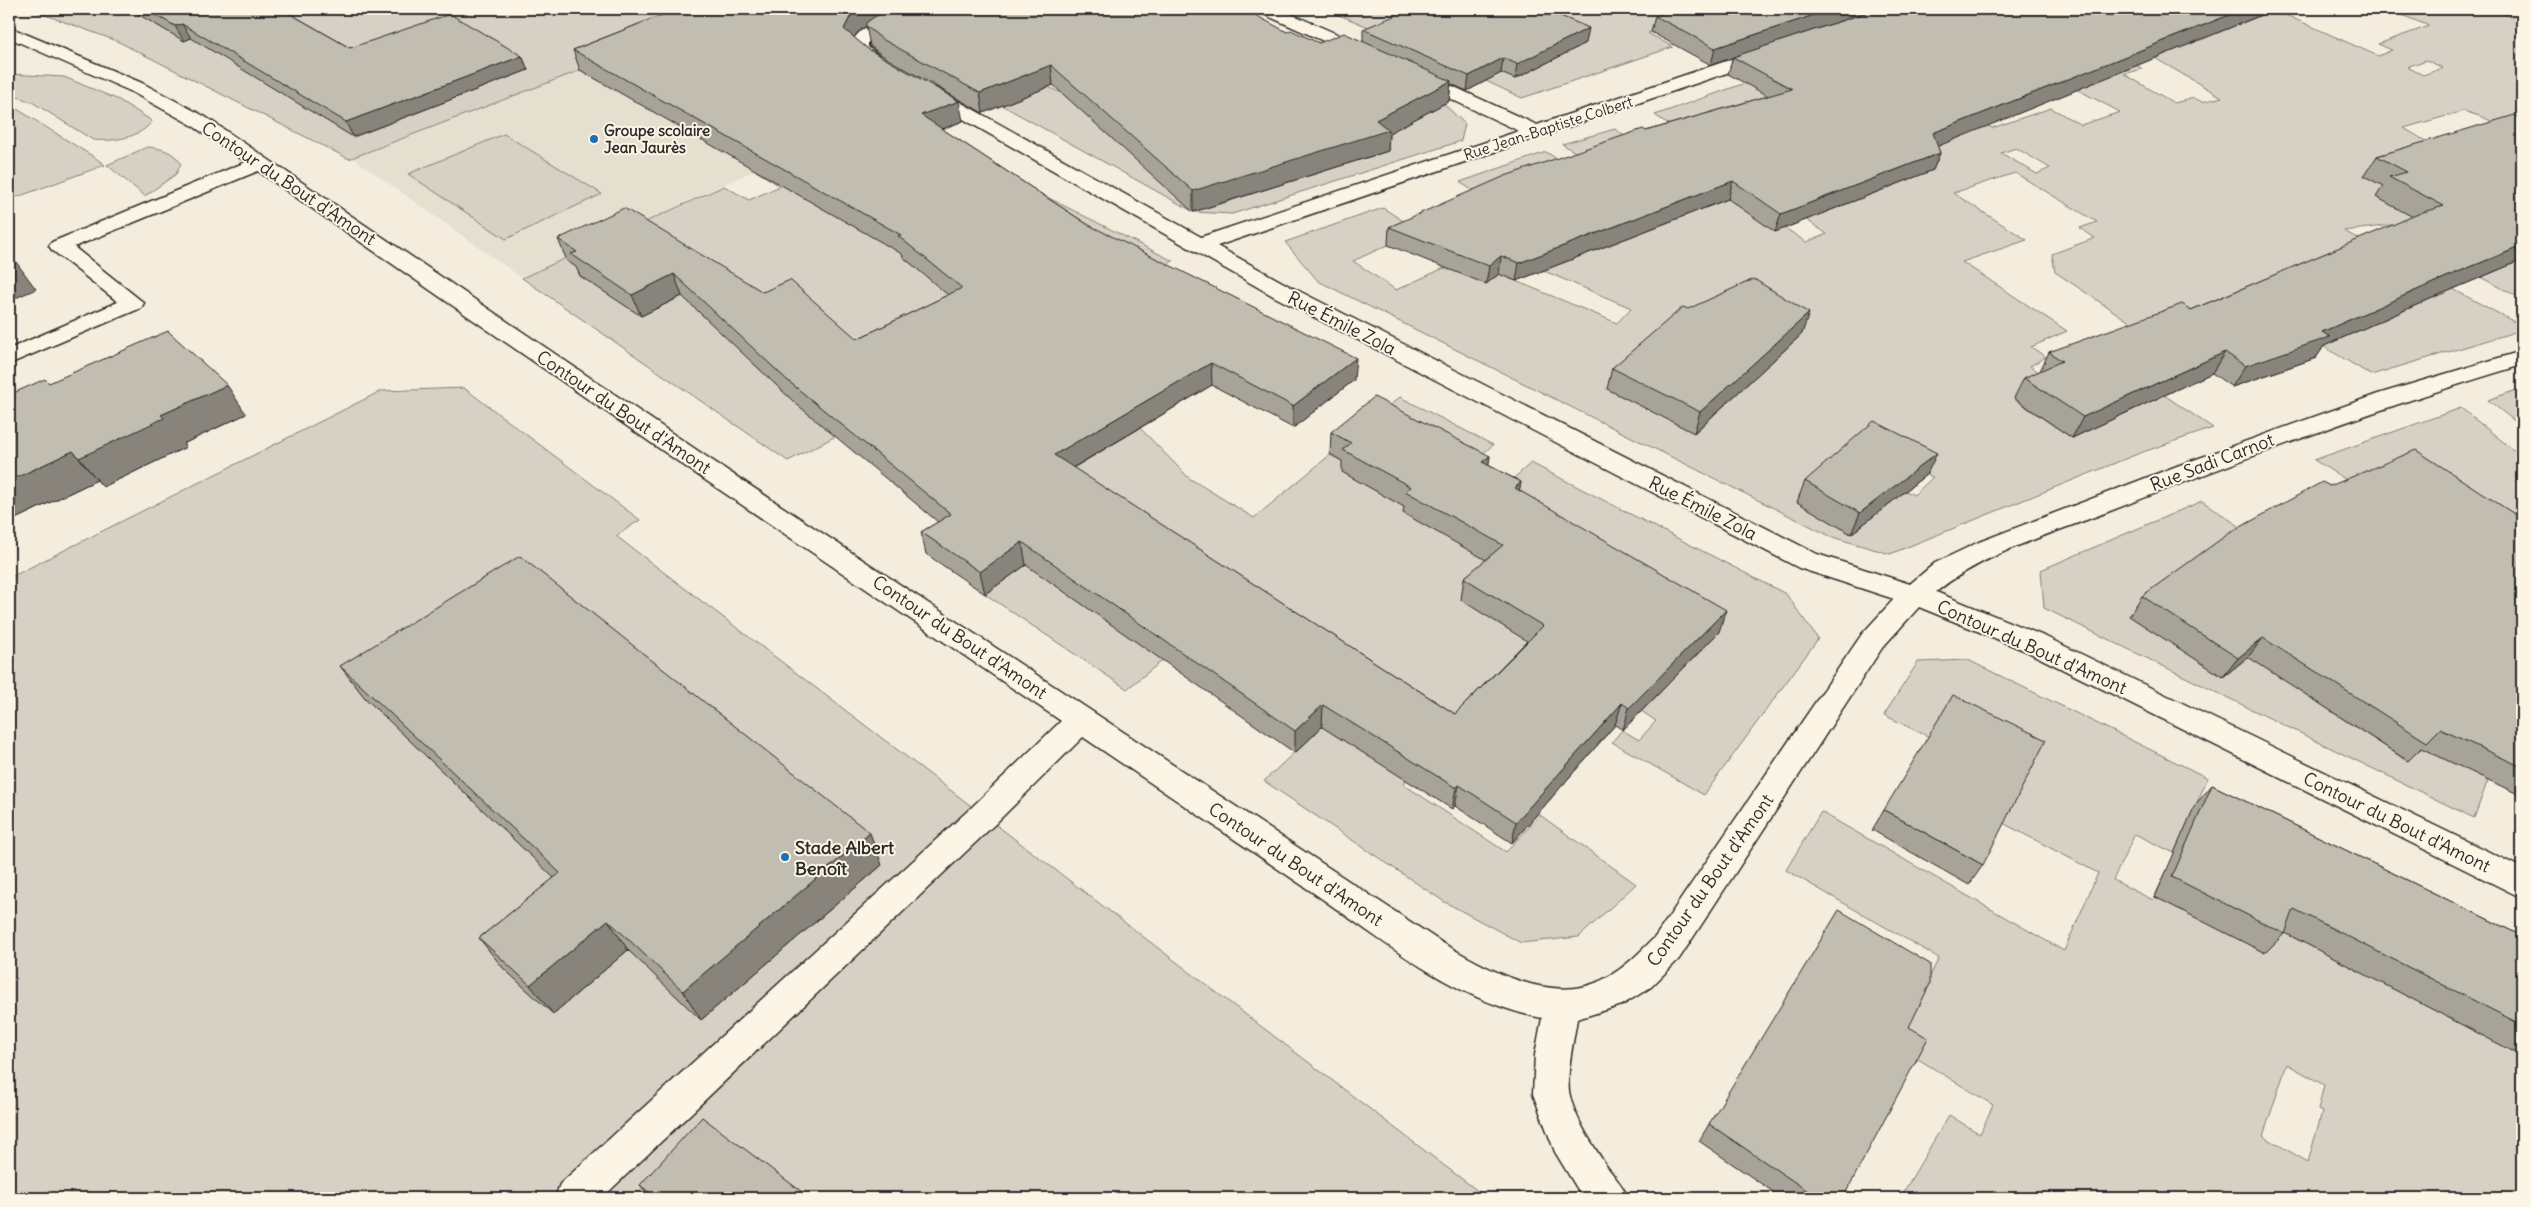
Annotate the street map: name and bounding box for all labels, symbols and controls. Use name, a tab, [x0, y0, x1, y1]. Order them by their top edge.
street label: Rue Jean-Baptiste Colbert	[1461, 92, 1635, 164]
street label: Contour du Bout d'Amont	[197, 116, 381, 250]
place label: Groupe scolaire Jean Jaurès	[604, 121, 710, 157]
marker: Groupe scolaire Jean Jaurès	[588, 133, 600, 145]
street label: Rue Émile Zola	[1284, 286, 1400, 360]
street label: Contour du Bout d'Amont	[532, 345, 716, 479]
street label: Rue Sadi Carnot	[2147, 428, 2277, 496]
street label: Rue Émile Zola	[1645, 471, 1761, 545]
street label: Contour du Bout d'Amont	[868, 570, 1052, 704]
street label: Contour du Bout d'Amont	[1933, 595, 2131, 699]
street label: Contour du Bout d'Amont	[2300, 767, 2494, 877]
street label: Contour du Bout d'Amont	[1642, 789, 1778, 971]
street label: Contour du Bout d'Amont	[1204, 797, 1388, 931]
place label: Stade Albert Benoît	[795, 836, 895, 880]
marker: Stade Albert Benoît	[779, 851, 791, 863]

